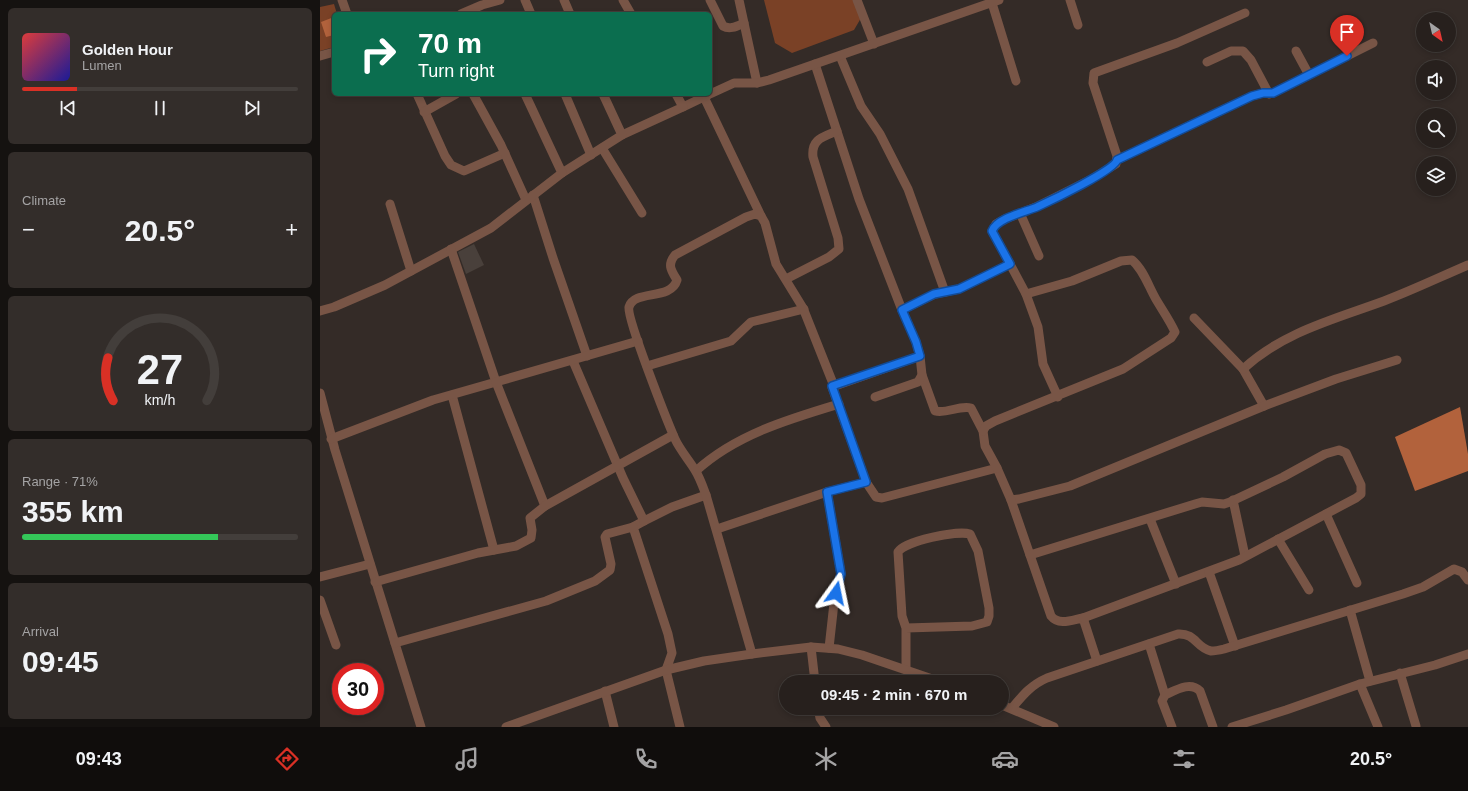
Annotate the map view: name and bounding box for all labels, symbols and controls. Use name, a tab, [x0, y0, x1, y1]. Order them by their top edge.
north arrow	[1416, 12, 1456, 52]
map controls	[1416, 12, 1456, 196]
pin	[1330, 15, 1364, 56]
icon: arrive	[1336, 21, 1358, 43]
icon: right	[352, 28, 404, 80]
text: 70 m	[418, 28, 482, 59]
text: Golden Hour	[82, 41, 173, 58]
text: Lumen	[82, 58, 122, 73]
button: sound	[1416, 60, 1456, 100]
text: Turn right	[418, 61, 494, 81]
icon: previous	[57, 97, 79, 119]
icon: pause	[149, 97, 171, 119]
icon: next	[241, 97, 263, 119]
button: search	[1416, 108, 1456, 148]
button: layers	[1416, 156, 1456, 196]
text: Climate	[22, 193, 66, 208]
text: 20.5°	[125, 214, 195, 247]
text: −	[22, 217, 35, 242]
text: +	[285, 217, 298, 242]
text: 27	[137, 346, 183, 393]
text: km/h	[145, 392, 176, 408]
text: Range · 71%	[22, 474, 98, 489]
text: 355 km	[22, 495, 124, 528]
position arrow	[815, 572, 857, 614]
text: Arrival	[22, 624, 59, 639]
text: 09:45	[22, 645, 99, 678]
speed limit sign: 30	[332, 663, 384, 715]
text: 09:45 · 2 min · 670 m	[821, 686, 967, 703]
icon: directions	[273, 745, 301, 773]
icon: music	[453, 745, 481, 773]
icon: phone	[632, 745, 660, 773]
icon: climate	[812, 745, 840, 773]
icon: car	[991, 745, 1019, 773]
icon: filters	[1170, 745, 1198, 773]
text: 09:43	[76, 749, 122, 769]
text: 20.5°	[1350, 749, 1392, 769]

